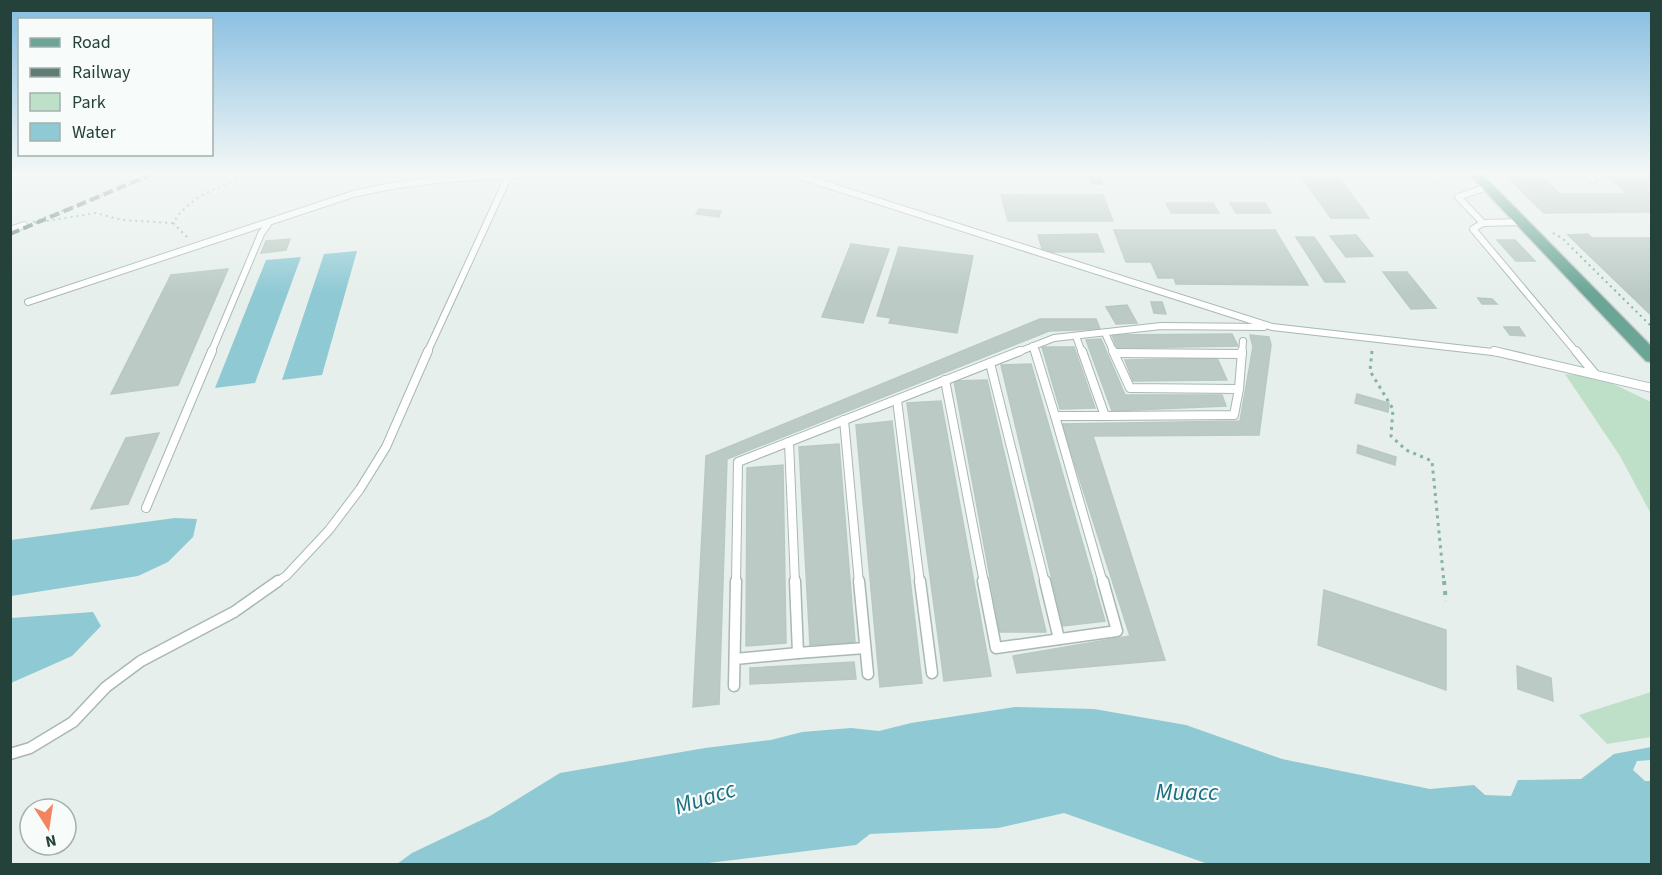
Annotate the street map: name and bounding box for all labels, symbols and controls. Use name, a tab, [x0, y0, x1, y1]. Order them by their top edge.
legend	[18, 18, 213, 156]
text: Road	[72, 30, 111, 55]
text: Railway	[72, 60, 131, 85]
text: Park	[72, 90, 106, 115]
text: Water	[72, 120, 116, 145]
water label: Миасс	[670, 771, 741, 824]
water label: Миасс	[1156, 775, 1219, 810]
north arrow	[18, 797, 78, 857]
text: N	[43, 829, 58, 853]

